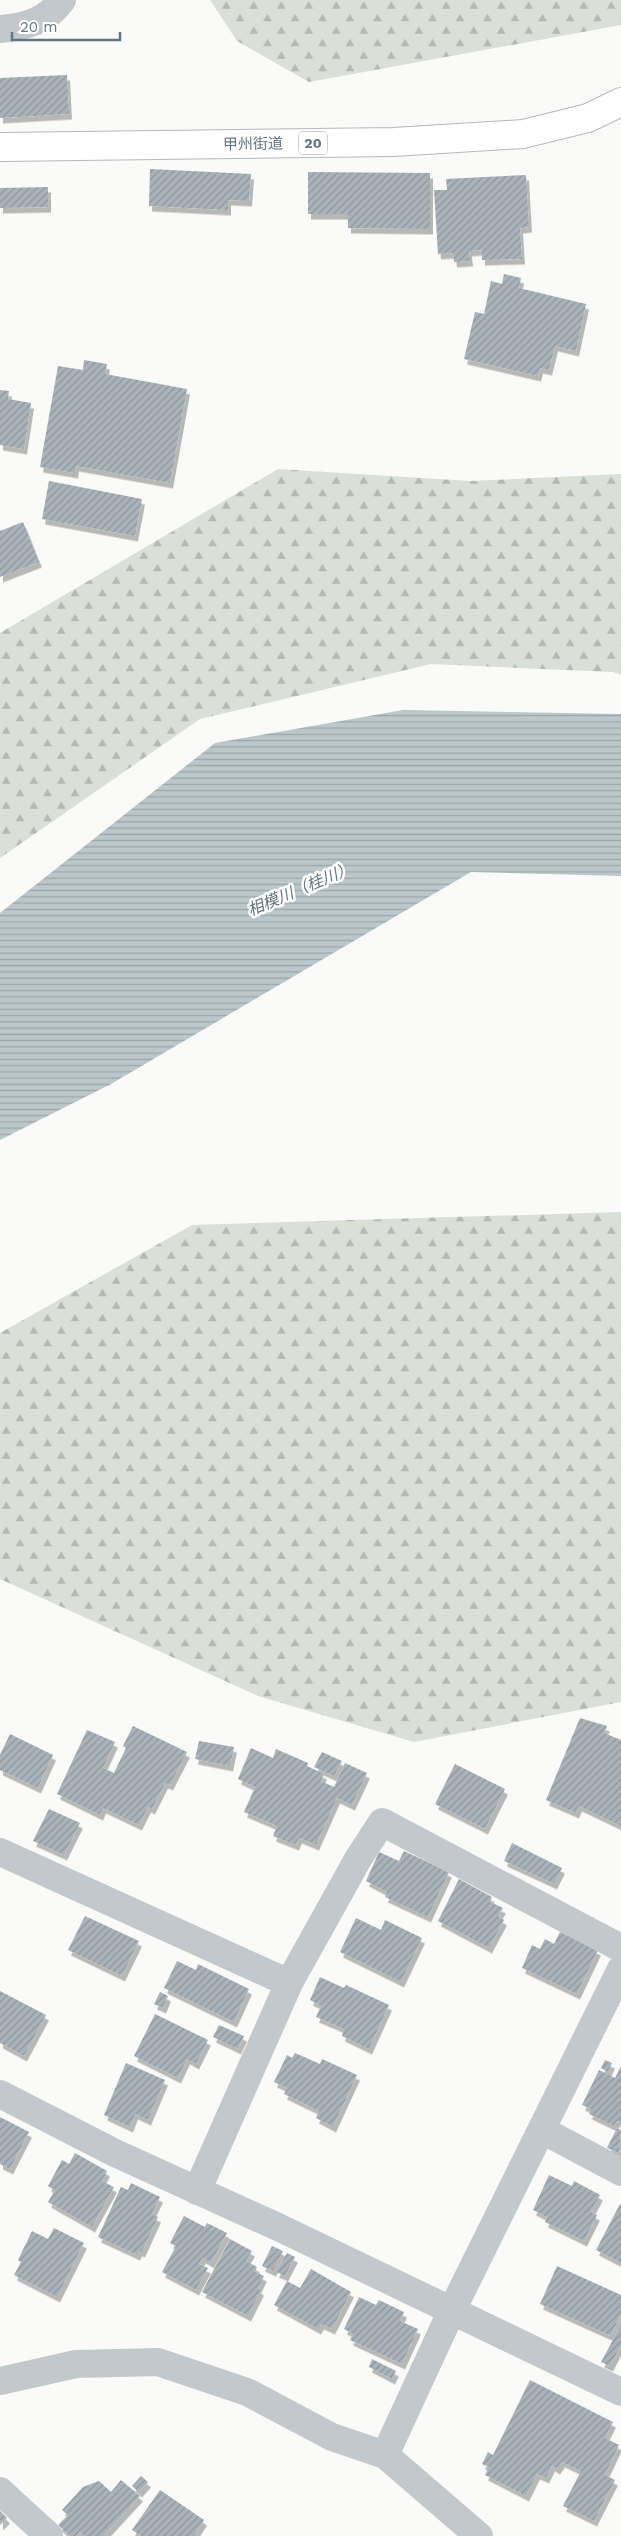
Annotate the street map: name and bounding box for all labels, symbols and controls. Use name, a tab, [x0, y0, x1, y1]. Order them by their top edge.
scale bar	[12, 10, 120, 42]
text: 20 m	[20, 18, 58, 36]
road number: 20	[299, 132, 327, 154]
street label: 甲州街道	[223, 134, 283, 154]
water label: 相模川（桂川）	[245, 858, 355, 920]

